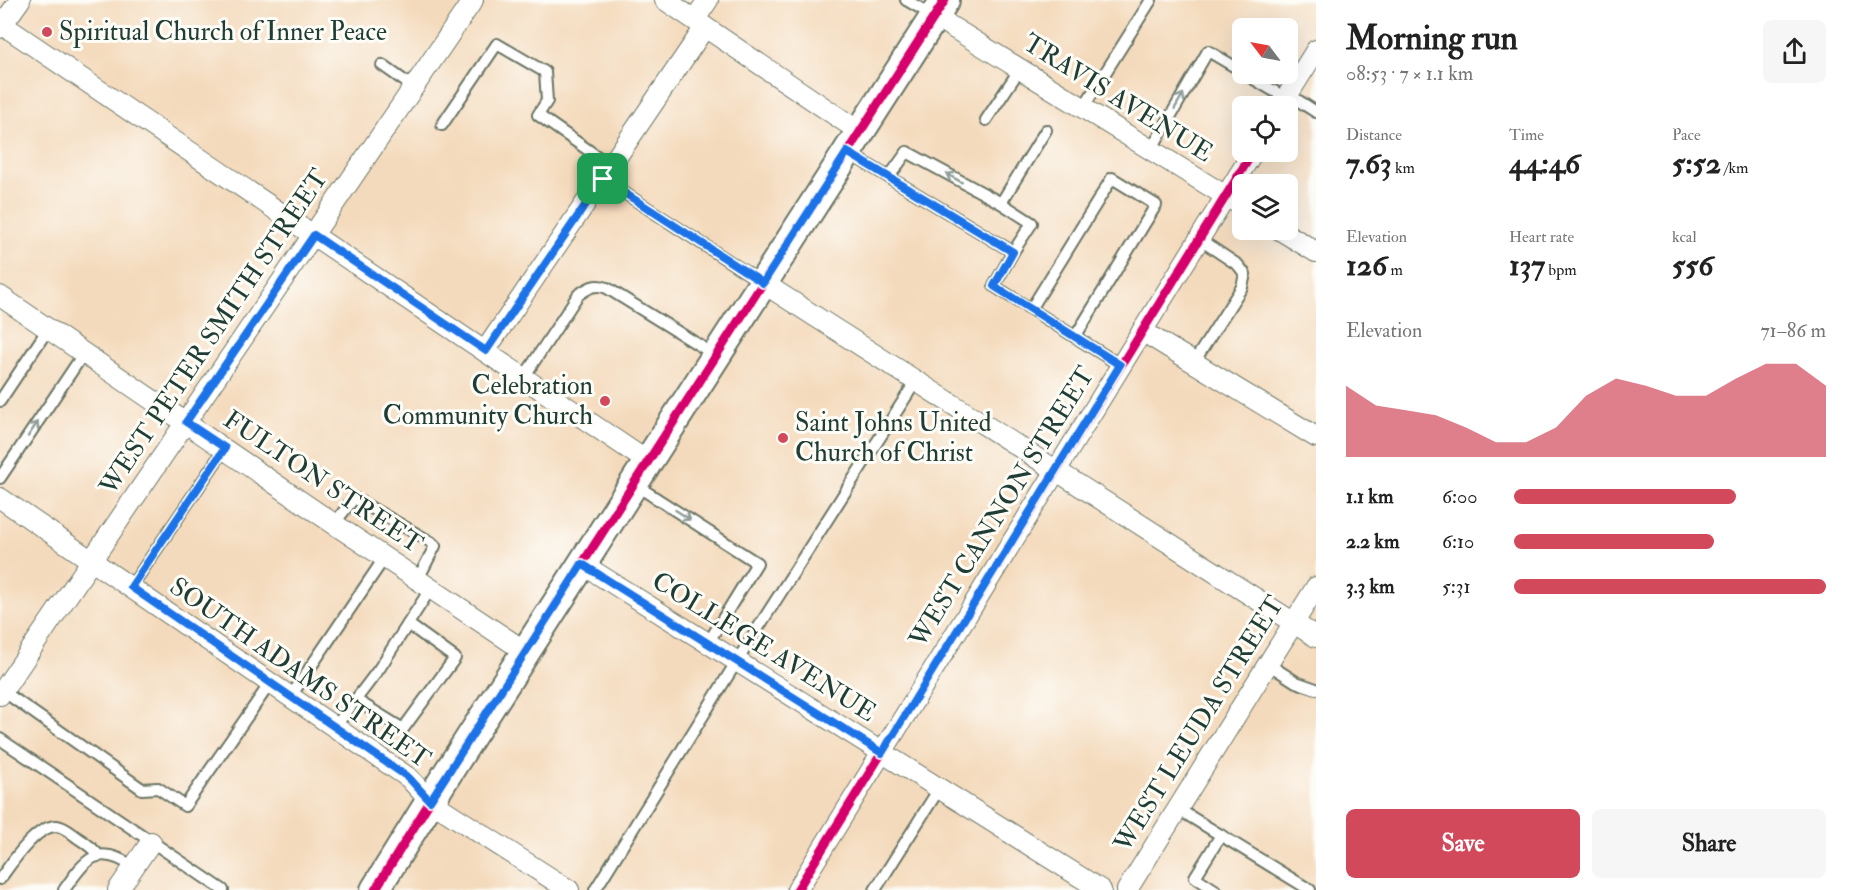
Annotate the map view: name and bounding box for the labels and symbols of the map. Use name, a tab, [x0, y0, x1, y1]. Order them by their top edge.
place label: Spiritual Church of Inner Peace	[59, 16, 387, 49]
north arrow	[1232, 18, 1298, 84]
marker: Spiritual Church of Inner Peace	[40, 25, 54, 39]
street label: TRAVIS AVENUE	[1017, 27, 1219, 169]
one-way arrow	[1173, 93, 1185, 110]
pin	[577, 153, 628, 204]
street label: WEST PETER SMITH STREET	[92, 163, 335, 502]
one-way arrow	[946, 172, 963, 184]
street label: WEST CANNON STREET	[902, 361, 1102, 654]
place label: Celebration Community Church	[383, 370, 593, 432]
marker: Celebration Community Church	[598, 394, 612, 408]
street label: FULTON STREET	[217, 404, 429, 560]
place label: Saint Johns United Church of Christ	[795, 407, 992, 469]
one-way arrow	[27, 421, 39, 438]
marker: Saint Johns United Church of Christ	[776, 431, 790, 445]
one-way arrow	[674, 509, 691, 521]
street label: COLLEGE AVENUE	[646, 565, 882, 729]
street label: SOUTH ADAMS STREET	[163, 571, 437, 775]
street label: WEST LEUDA STREET	[1107, 590, 1291, 859]

